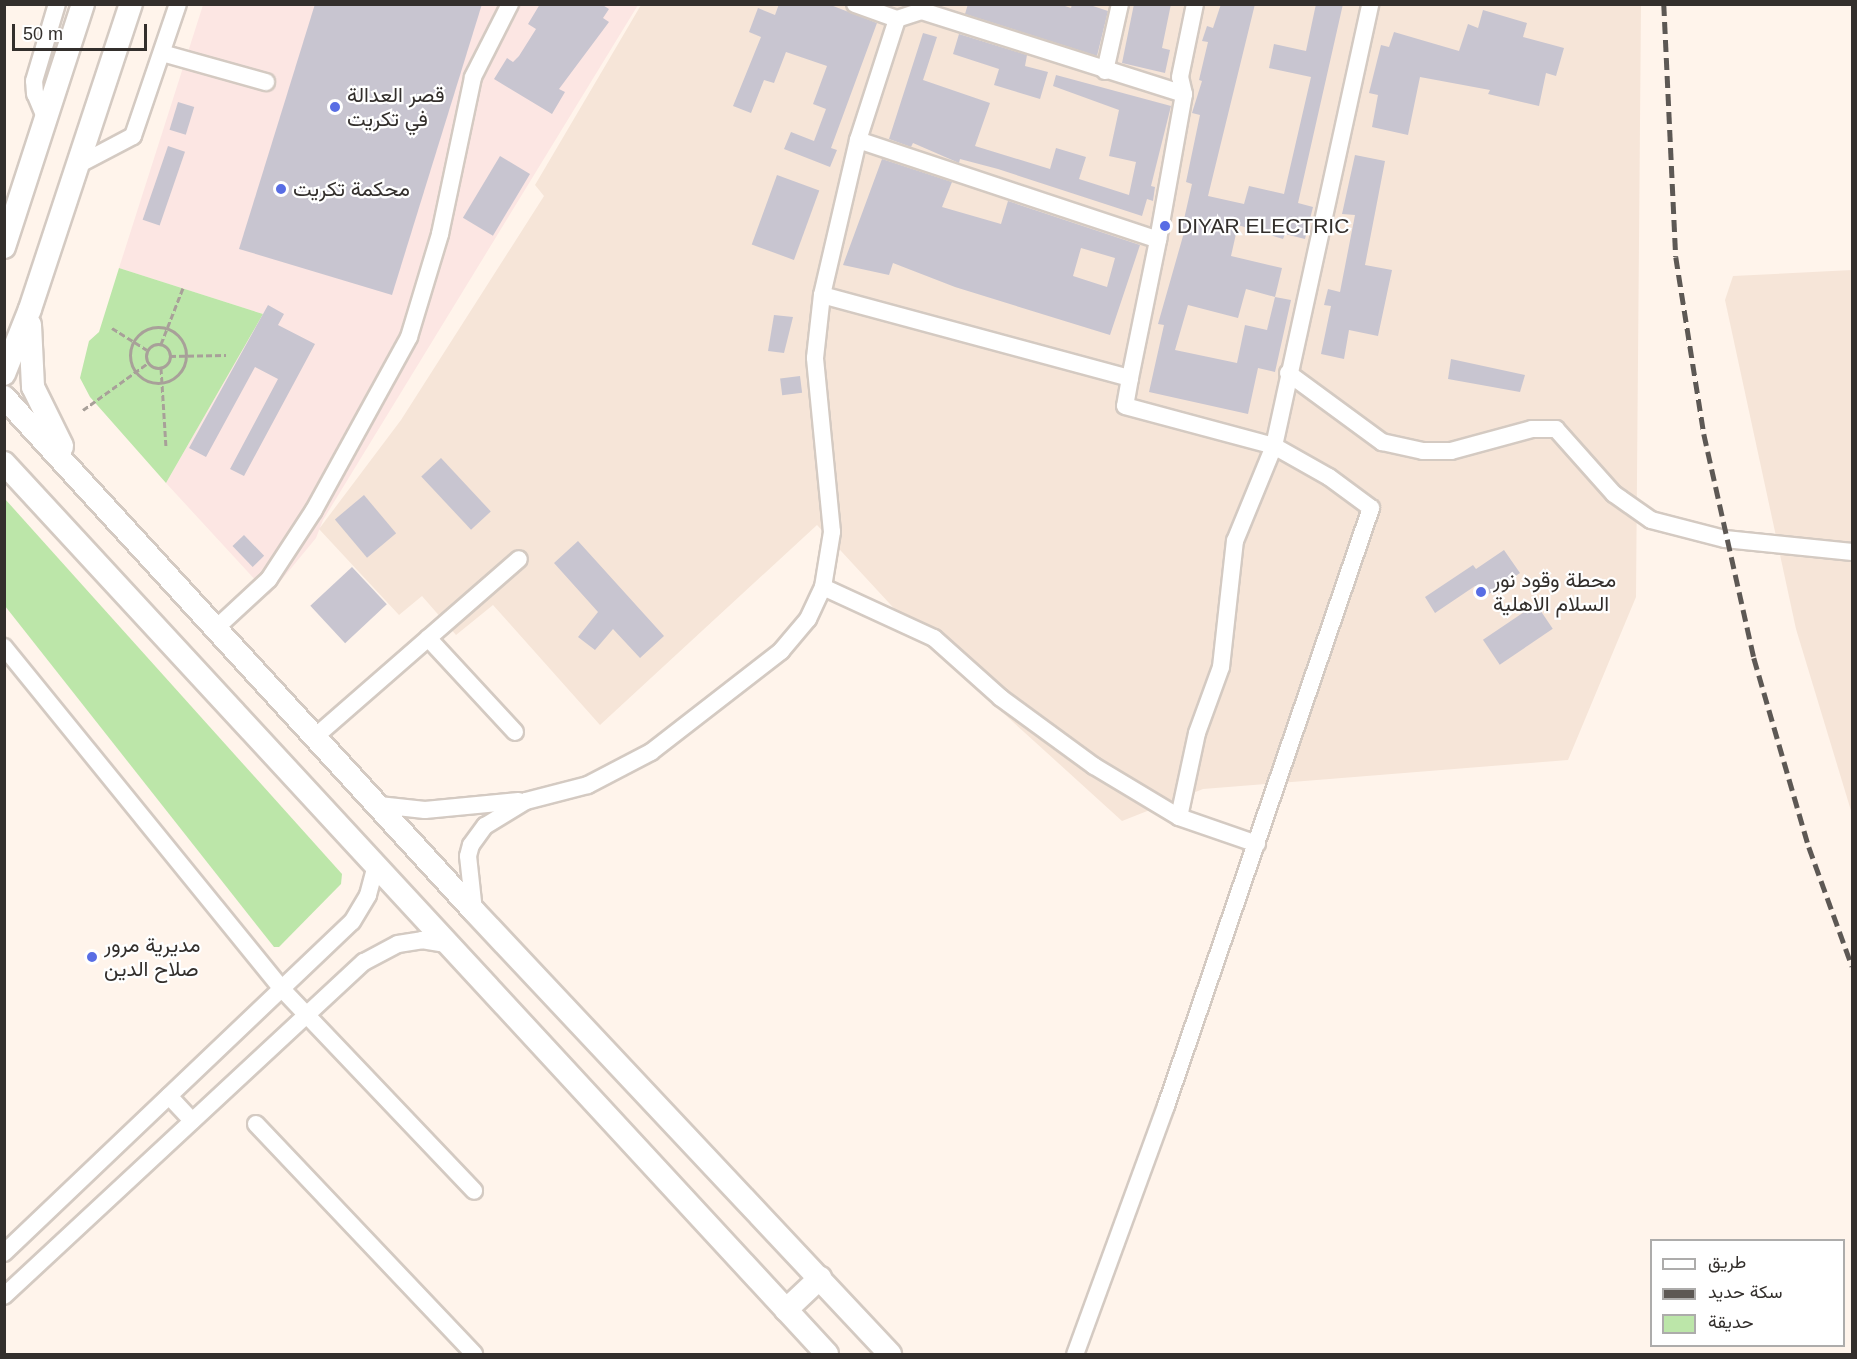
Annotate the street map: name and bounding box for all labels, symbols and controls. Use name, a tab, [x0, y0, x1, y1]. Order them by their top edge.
scale bar	[15, 12, 150, 50]
text: 50 m	[23, 24, 63, 44]
place label: قصر العدالة في تكريت	[347, 82, 445, 132]
marker: قصر العدالة في تكريت	[328, 100, 342, 114]
place label: محكمة تكريت	[293, 176, 410, 202]
marker: محكمة تكريت	[274, 182, 288, 196]
place label: DIYAR ELECTRIC	[1177, 213, 1349, 239]
marker: DIYAR ELECTRIC	[1158, 219, 1172, 233]
place label: محطة وقود نور السلام الاهلية	[1493, 567, 1616, 617]
marker: محطة وقود نور السلام الاهلية	[1474, 585, 1488, 599]
place label: مديرية مرور صلاح الدين	[104, 932, 201, 982]
marker: مديرية مرور صلاح الدين	[85, 950, 99, 964]
legend	[1650, 1239, 1845, 1347]
text: طريق	[1708, 1252, 1746, 1272]
text: سكة حديد	[1708, 1282, 1783, 1302]
text: حديقة	[1708, 1312, 1754, 1332]

